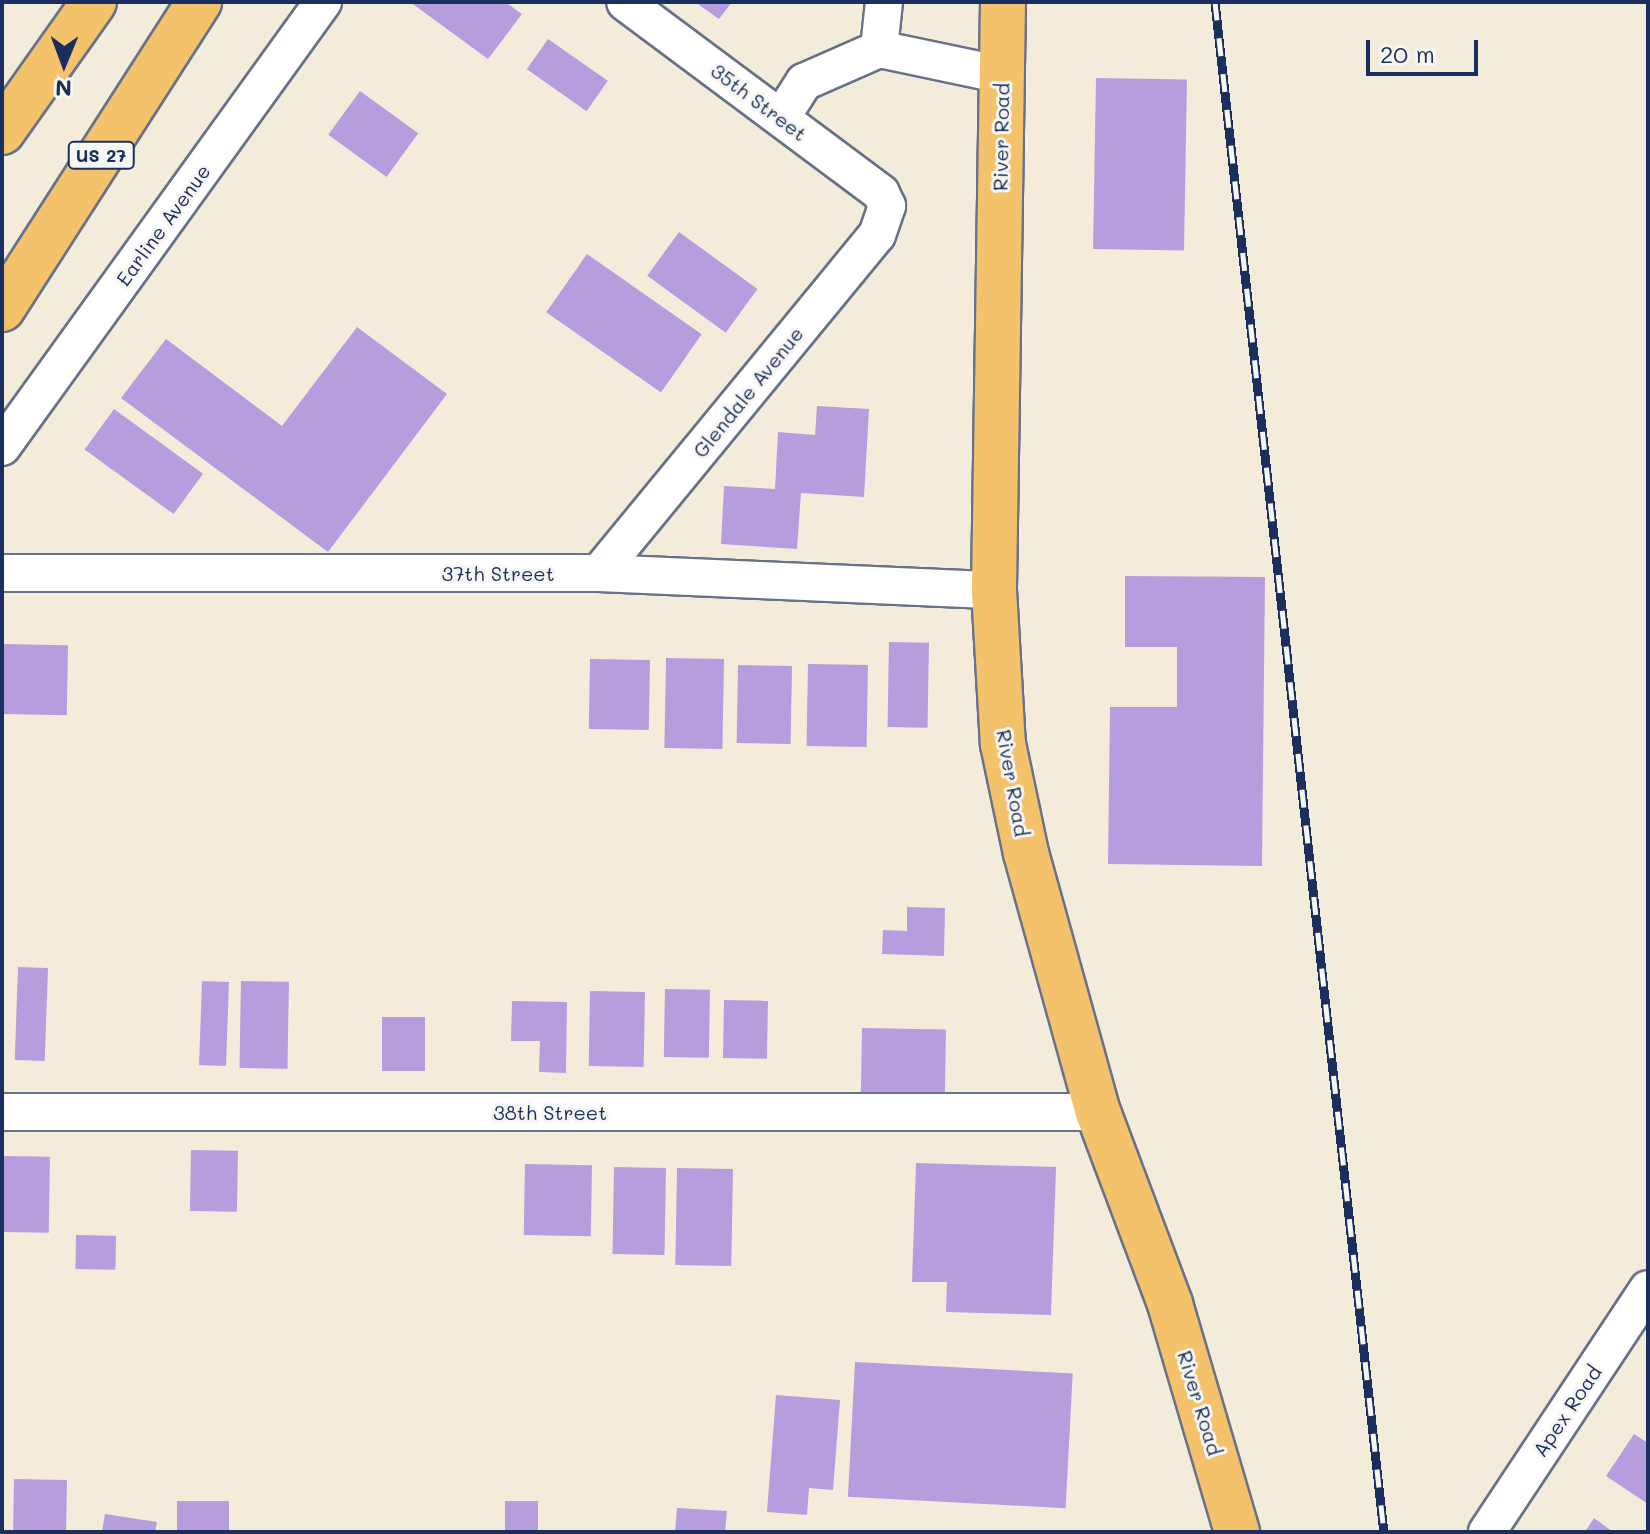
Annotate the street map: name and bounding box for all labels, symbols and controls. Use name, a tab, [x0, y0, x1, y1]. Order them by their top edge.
north arrow	[24, 24, 104, 104]
scale bar	[1370, 24, 1482, 74]
text: 20 m	[1380, 38, 1435, 69]
street label: 35th Street	[706, 58, 812, 146]
text: N	[55, 74, 72, 103]
street label: River Road	[988, 83, 1014, 191]
road number: US 27	[67, 141, 135, 169]
street label: Earline Avenue	[111, 160, 215, 290]
street label: Glendale Avenue	[688, 322, 808, 462]
street label: 37th Street	[442, 561, 554, 585]
street label: River Road	[992, 728, 1034, 838]
street label: 38th Street	[493, 1100, 607, 1124]
street label: River Road	[1173, 1348, 1227, 1458]
street label: Apex Road	[1528, 1361, 1606, 1461]

